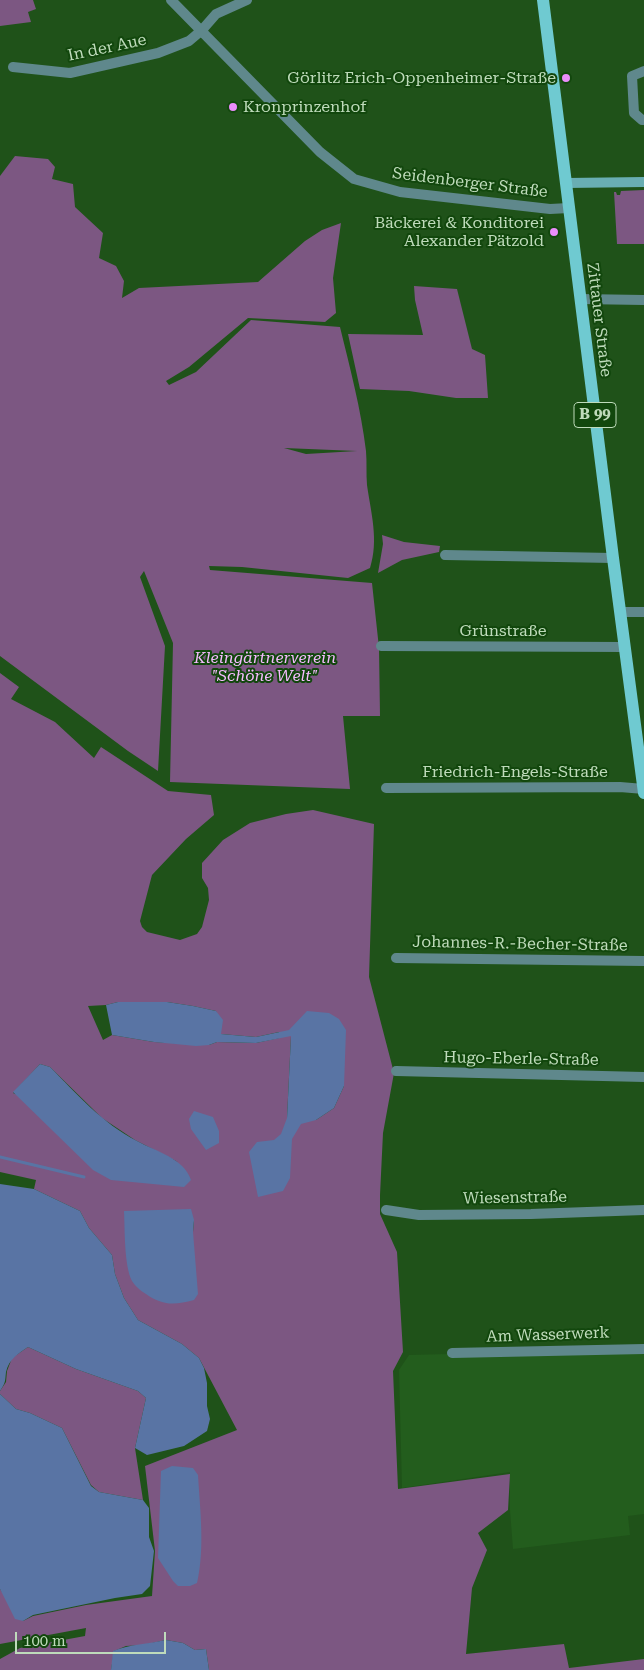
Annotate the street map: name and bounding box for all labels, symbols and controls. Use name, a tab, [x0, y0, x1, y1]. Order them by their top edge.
street label: In der Aue	[66, 30, 148, 66]
place label: Görlitz Erich-Oppenheimer-Straße	[287, 68, 556, 88]
marker: Görlitz Erich-Oppenheimer-Straße	[560, 72, 572, 84]
place label: Kronprinzenhof	[243, 97, 366, 117]
marker: Kronprinzenhof	[227, 101, 239, 113]
street label: Seidenberger Straße	[391, 164, 549, 202]
place label: Bäckerei & Konditorei Alexander Pätzold	[374, 213, 544, 251]
marker: Bäckerei & Konditorei Alexander Pätzold	[548, 226, 560, 238]
street label: Zittauer Straße	[582, 262, 616, 378]
road number: B 99	[574, 402, 616, 428]
street label: Grünstraße	[460, 621, 546, 641]
park label: Kleingärtnerverein "Schöne Welt"	[194, 648, 336, 686]
street label: Friedrich-Engels-Straße	[422, 762, 608, 782]
street label: Johannes-R.-Becher-Straße	[412, 933, 628, 955]
street label: Hugo-Eberle-Straße	[443, 1048, 599, 1070]
street label: Wiesenstraße	[463, 1187, 567, 1209]
street label: Am Wasserwerk	[486, 1323, 610, 1347]
scale bar	[18, 1622, 169, 1654]
text: 100 m	[23, 1632, 66, 1650]

